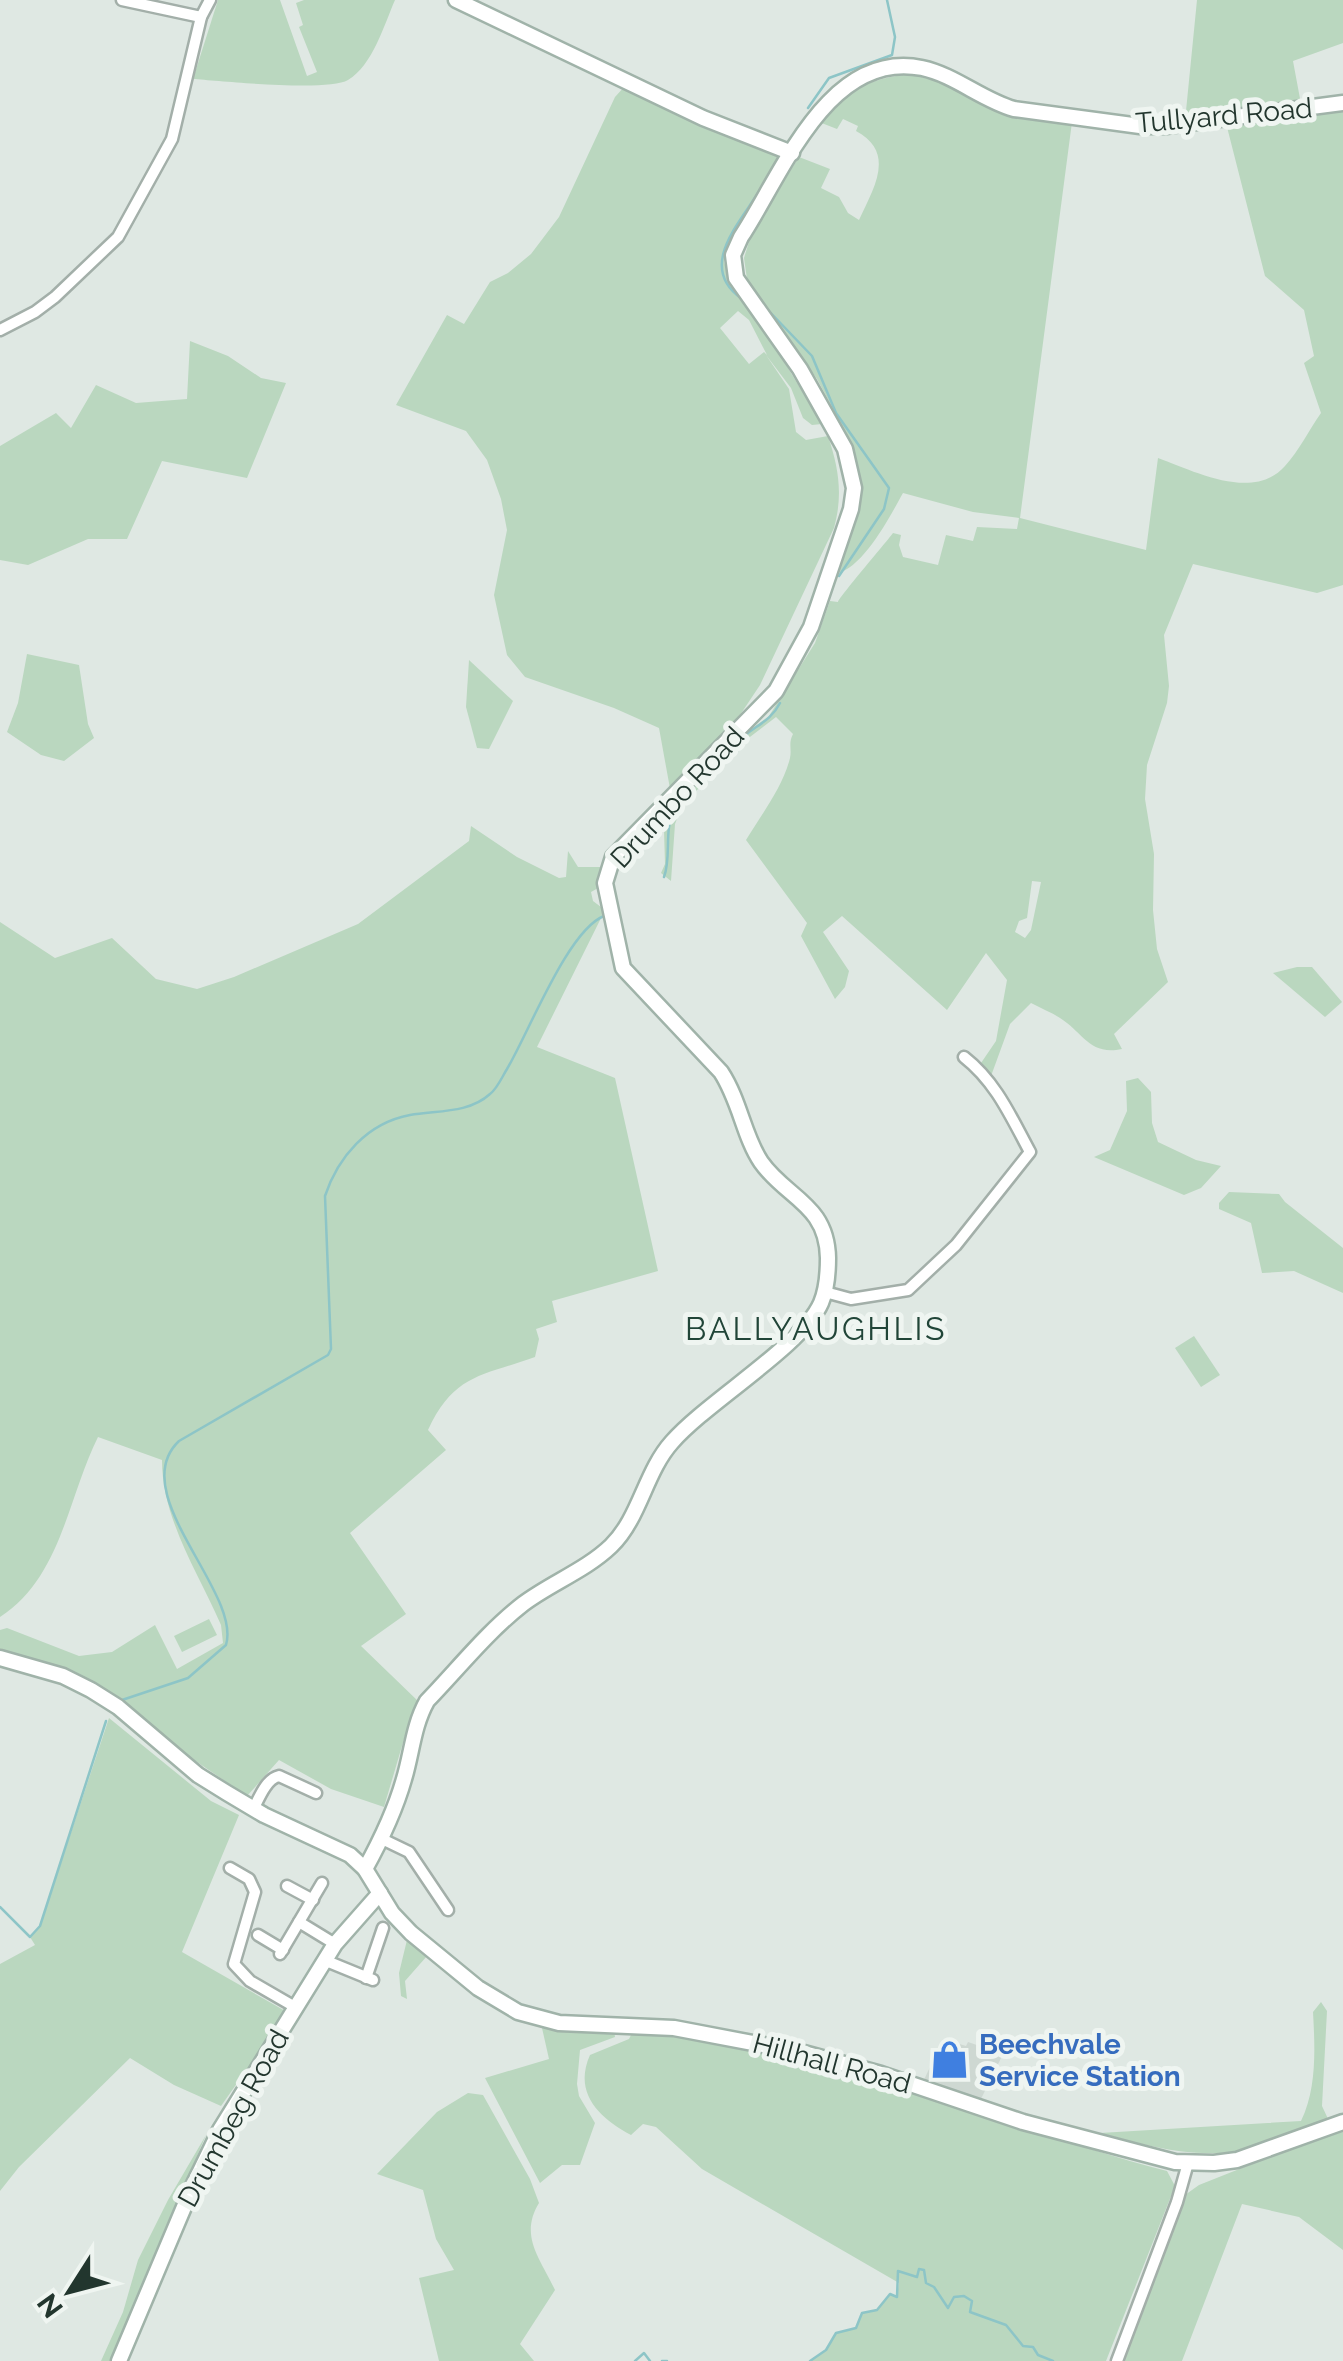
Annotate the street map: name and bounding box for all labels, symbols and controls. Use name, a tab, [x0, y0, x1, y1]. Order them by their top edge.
street label: Tullyard Road	[1134, 91, 1314, 140]
street label: Drumbo Road	[604, 720, 751, 875]
district label: BALLYAUGHLIS	[685, 1310, 947, 1347]
street label: Drumbeg Road	[171, 2024, 296, 2213]
street label: Hillhall Road	[749, 2027, 915, 2100]
place label: Beechvale Service Station	[979, 2028, 1181, 2093]
shop icon: Beechvale Service Station	[928, 2039, 970, 2081]
north arrow	[20, 2241, 120, 2341]
text: N	[31, 2287, 70, 2324]

